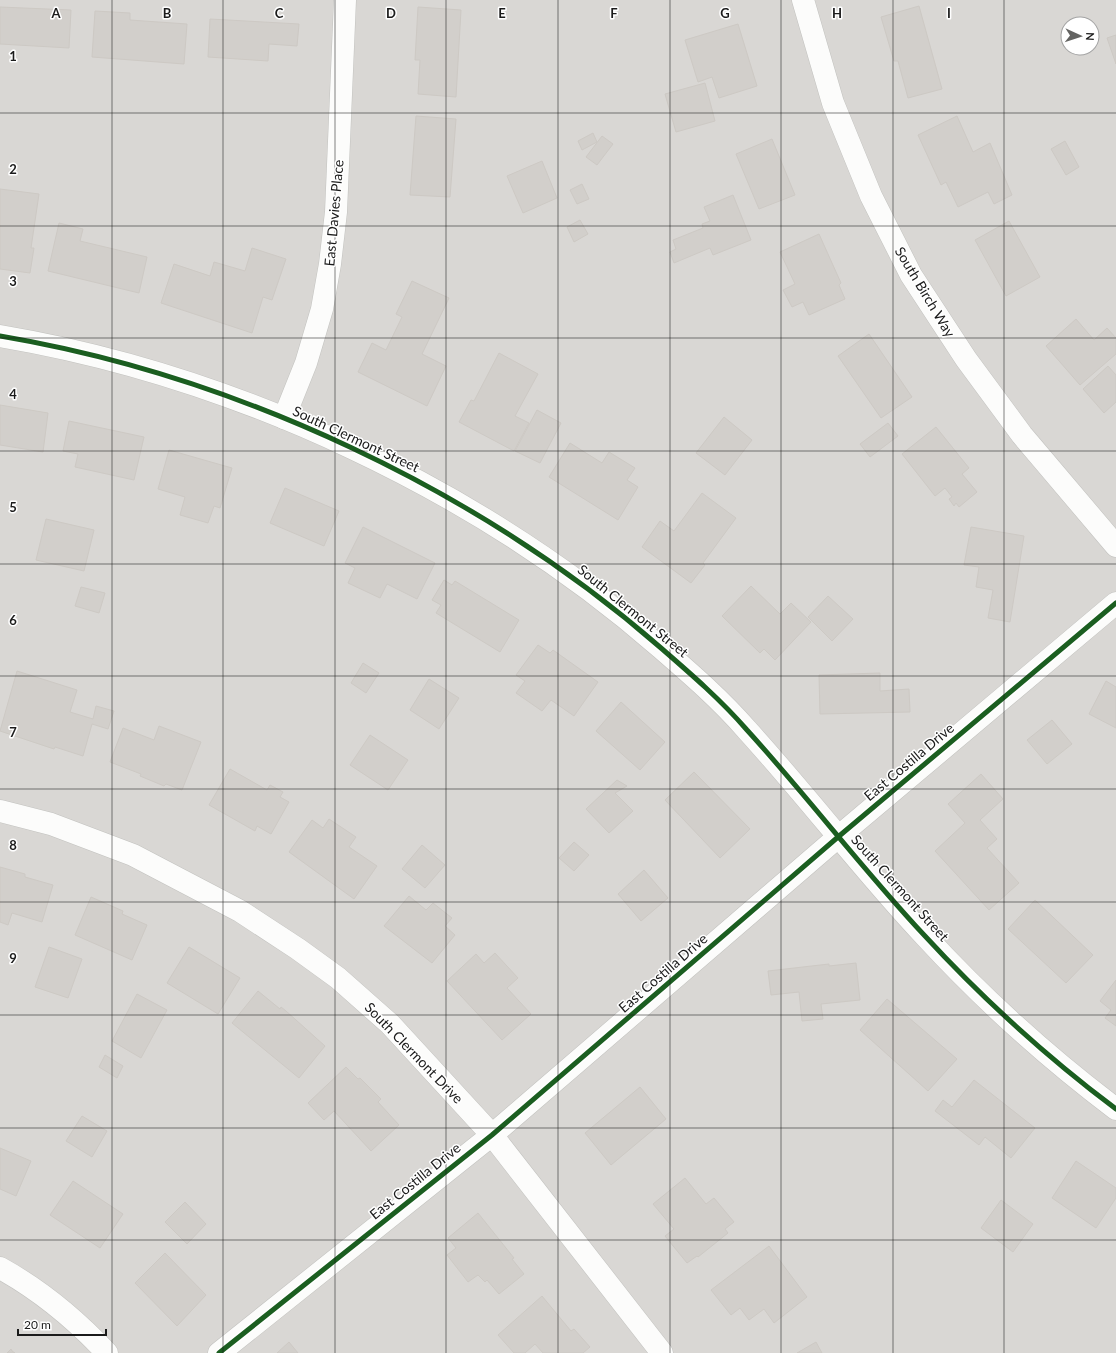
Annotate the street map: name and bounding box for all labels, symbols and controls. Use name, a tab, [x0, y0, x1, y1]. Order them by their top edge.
text: A	[50, 5, 61, 21]
text: B	[163, 5, 172, 21]
text: C	[275, 5, 284, 21]
text: D	[386, 5, 396, 21]
text: E	[498, 5, 506, 21]
text: F	[610, 5, 618, 21]
text: G	[720, 5, 730, 21]
text: H	[832, 5, 842, 21]
text: I	[947, 5, 951, 21]
north arrow	[1060, 16, 1100, 56]
text: N	[1084, 32, 1097, 41]
text: 1	[9, 48, 17, 64]
street label: East Davies Place	[320, 159, 347, 267]
text: 2	[9, 161, 17, 177]
street label: South Birch Way	[892, 243, 959, 341]
text: 3	[9, 273, 17, 289]
text: 4	[9, 386, 17, 402]
street label: South Clermont Street	[290, 402, 422, 475]
text: 5	[9, 499, 17, 515]
street label: South Clermont Street	[575, 561, 692, 660]
text: 6	[9, 612, 17, 628]
street label: East Costilla Drive	[860, 719, 957, 804]
text: 7	[9, 724, 17, 740]
street label: South Clermont Street	[848, 831, 953, 944]
text: 8	[9, 837, 17, 853]
street label: East Costilla Drive	[615, 929, 711, 1016]
text: 9	[9, 950, 17, 966]
street label: South Clermont Drive	[362, 999, 467, 1107]
street label: East Costilla Drive	[366, 1139, 464, 1222]
scale bar	[18, 1311, 106, 1337]
text: 20 m	[24, 1317, 51, 1332]

